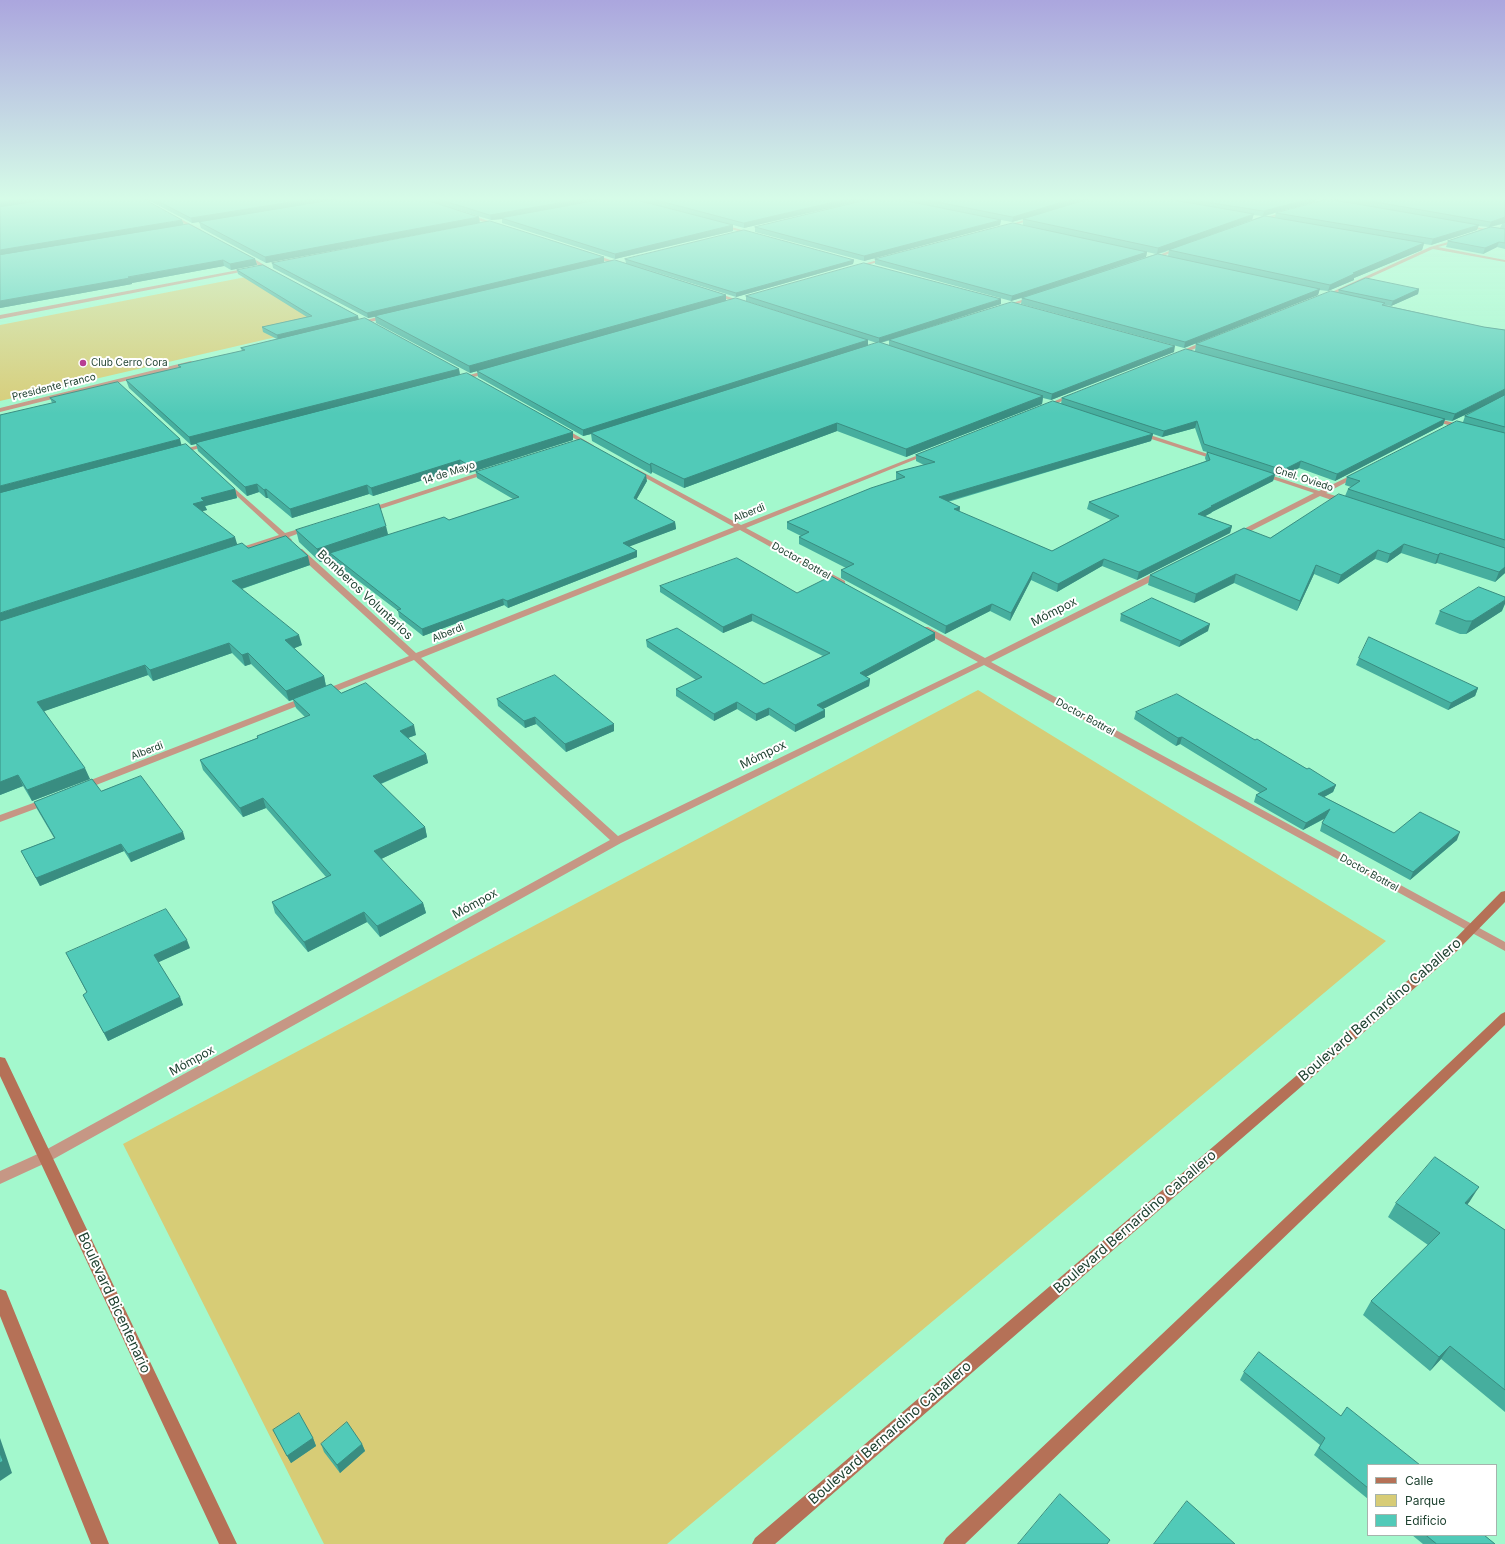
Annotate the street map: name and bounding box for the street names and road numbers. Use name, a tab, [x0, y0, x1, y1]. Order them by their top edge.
street label: Presidente Franco	[11, 371, 97, 403]
street label: 14 de Mayo	[421, 459, 477, 487]
street label: Cnel. Oviedo	[1273, 464, 1335, 494]
street label: Alberdi	[731, 501, 767, 525]
street label: Doctor Bottrel	[770, 540, 832, 582]
street label: Bomberos Voluntarios	[314, 547, 416, 643]
street label: Mómpox	[1029, 594, 1079, 630]
street label: Alberdi	[430, 621, 466, 645]
street label: Doctor Bottrel	[1054, 696, 1116, 738]
street label: Mómpox	[738, 738, 788, 772]
street label: Alberdi	[129, 739, 165, 763]
street label: Doctor Bottrel	[1338, 852, 1400, 894]
street label: Mómpox	[450, 886, 500, 922]
street label: Boulevard Bernardino Caballero	[1295, 935, 1465, 1085]
street label: Mómpox	[167, 1043, 217, 1079]
street label: Boulevard Bernardino Caballero	[1050, 1147, 1220, 1297]
street label: Boulevard Bicentenario	[74, 1230, 154, 1376]
street label: Boulevard Bernardino Caballero	[805, 1358, 975, 1508]

